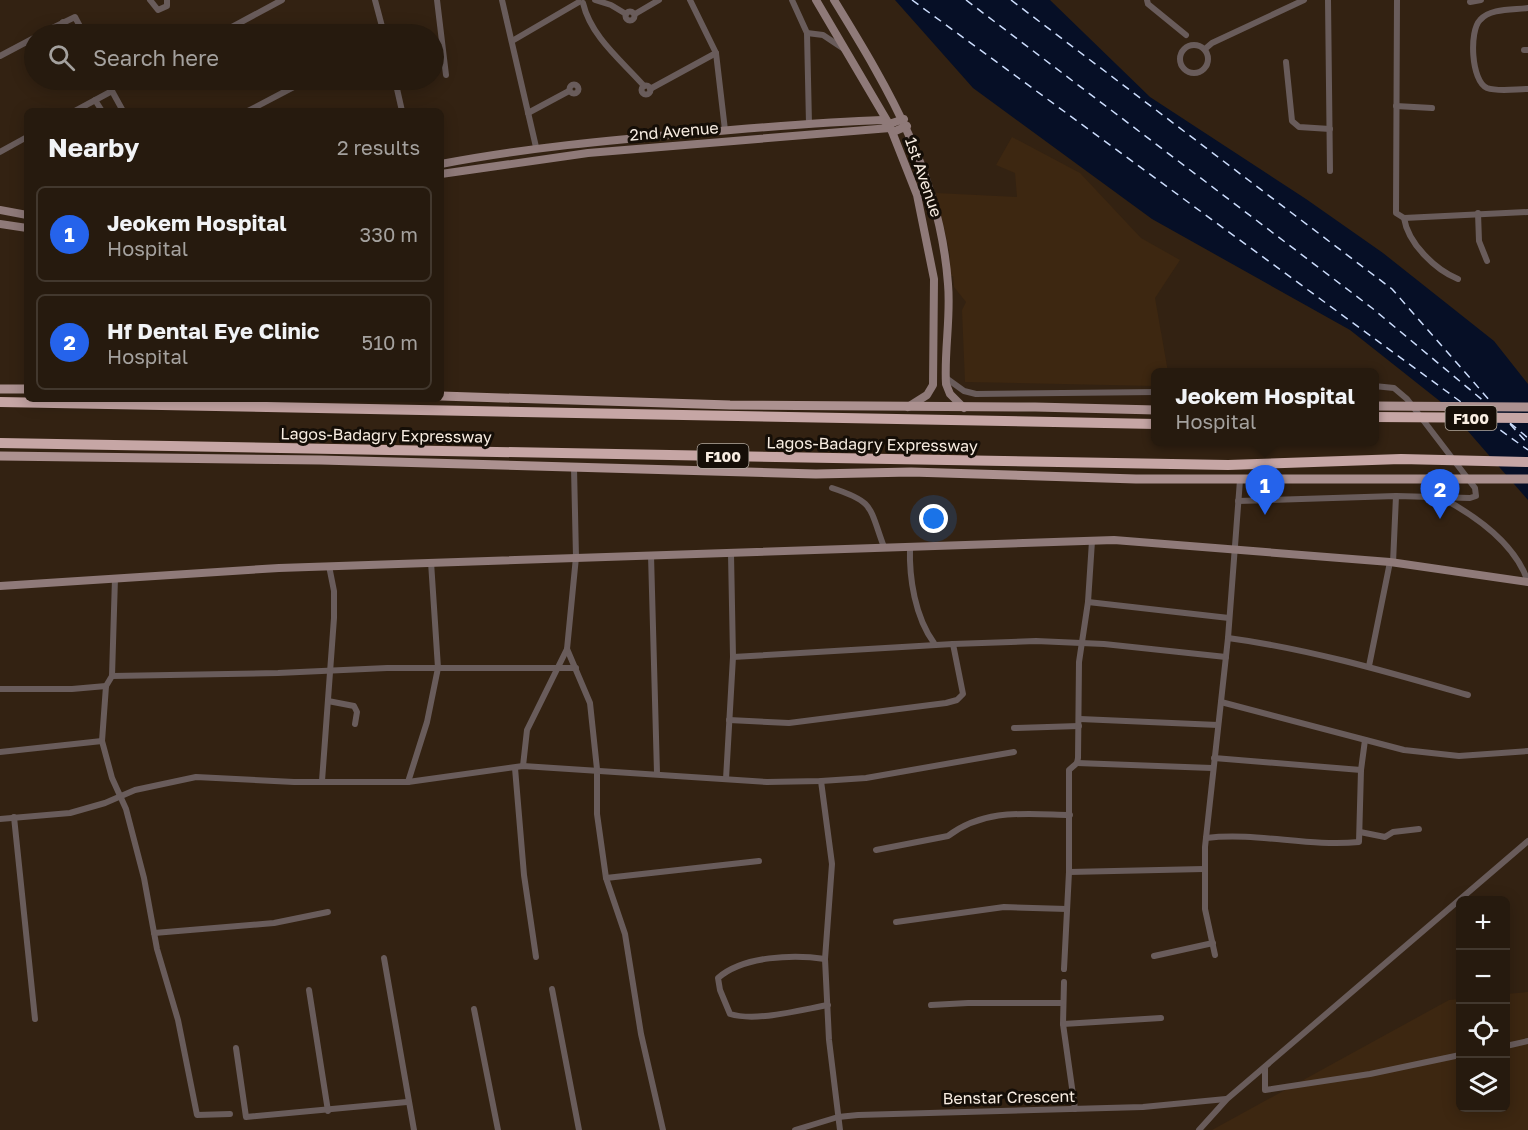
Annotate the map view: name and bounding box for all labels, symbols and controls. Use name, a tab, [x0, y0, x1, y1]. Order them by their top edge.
search box	[24, 24, 444, 90]
icon: search	[45, 41, 78, 74]
text: Search here	[93, 44, 219, 71]
street label: 2nd Avenue	[629, 117, 719, 145]
text: Nearby	[48, 132, 139, 163]
street label: 1st Avenue	[901, 134, 947, 220]
text: 2 results	[337, 135, 420, 159]
text: Jeokem Hospital	[107, 209, 287, 236]
text: 1	[64, 222, 75, 246]
text: 330 m	[360, 222, 418, 246]
text: Hospital	[107, 236, 188, 260]
text: Hf Dental Eye Clinic	[107, 317, 319, 344]
text: 2	[63, 330, 76, 354]
text: 510 m	[362, 330, 418, 354]
text: Hospital	[107, 344, 188, 368]
popup	[1151, 368, 1379, 446]
text: Jeokem Hospital	[1175, 382, 1355, 409]
road number: F100	[1446, 406, 1496, 430]
text: Hospital	[1175, 409, 1256, 433]
street label: Lagos-Badagry Expressway	[280, 423, 492, 447]
street label: Lagos-Badagry Expressway	[766, 432, 978, 456]
road number: F100	[698, 444, 748, 468]
pin: 1	[1246, 466, 1284, 515]
pin: 2	[1420, 470, 1460, 519]
your location	[919, 504, 948, 533]
map controls	[1456, 896, 1510, 1112]
button: +	[1456, 896, 1510, 950]
button: −	[1456, 950, 1510, 1004]
button: locate	[1456, 1004, 1510, 1058]
button: layers	[1456, 1058, 1510, 1112]
street label: Benstar Crescent	[942, 1086, 1076, 1108]

